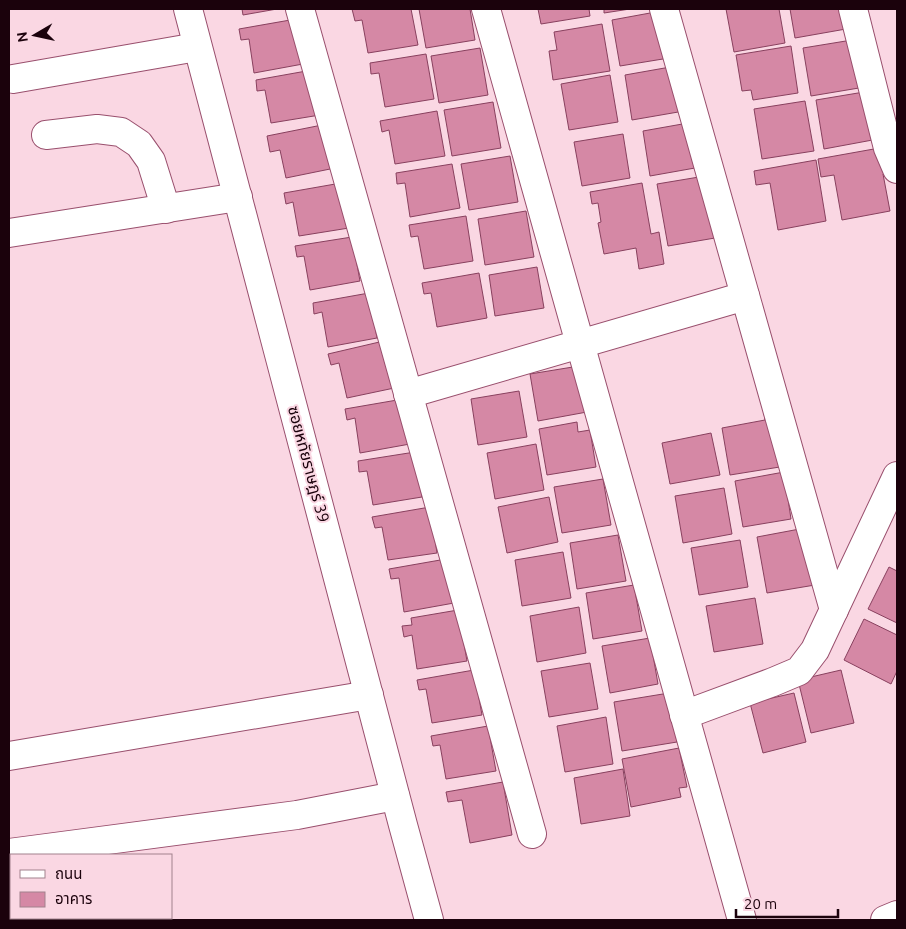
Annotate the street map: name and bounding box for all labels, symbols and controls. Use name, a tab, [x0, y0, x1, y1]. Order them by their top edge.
north arrow	[10, 10, 60, 60]
text: N	[13, 31, 31, 43]
street label: ซอยหทัยราษฎร์ 39	[285, 404, 333, 524]
legend	[10, 854, 172, 919]
text: ถนน	[55, 865, 82, 882]
scale bar	[736, 886, 838, 918]
text: อาคาร	[55, 890, 92, 907]
text: 20 m	[744, 895, 777, 912]

